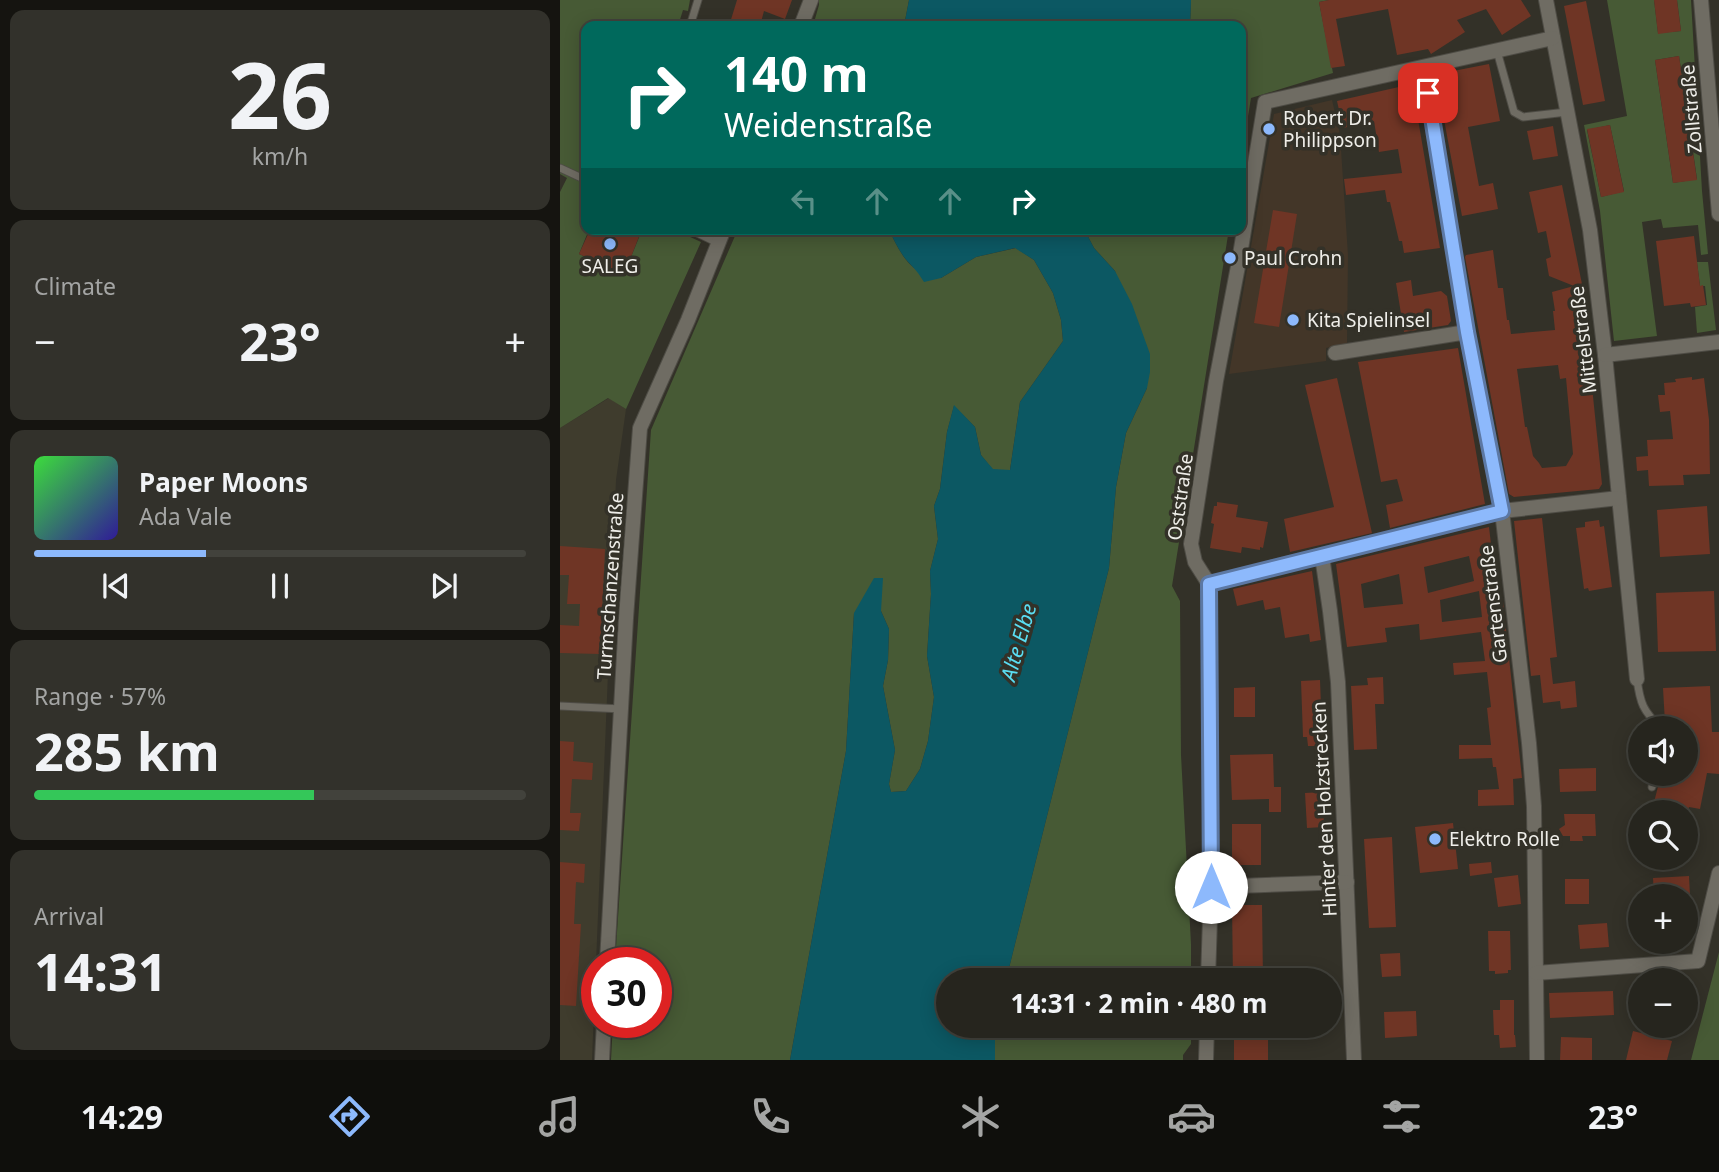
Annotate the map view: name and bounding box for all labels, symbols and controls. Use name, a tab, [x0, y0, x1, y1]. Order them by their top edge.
text: 26	[228, 32, 332, 156]
text: 140 m	[724, 40, 869, 106]
icon: right	[609, 49, 700, 140]
pin	[1398, 63, 1458, 123]
street label: Zollstraße	[1674, 64, 1708, 154]
icon: arrive	[1409, 74, 1447, 112]
text: Weidenstraße	[724, 103, 933, 146]
place label: Robert Dr. Philippson	[1283, 105, 1377, 153]
marker: Robert Dr. Philippson	[1261, 121, 1277, 137]
text: km/h	[252, 140, 308, 172]
icon: left	[785, 182, 823, 220]
icon: ahead	[858, 182, 896, 220]
icon: ahead	[931, 182, 969, 220]
icon: right	[1004, 182, 1042, 220]
marker: SALEG	[602, 236, 618, 252]
place label: Paul Crohn	[1244, 245, 1342, 271]
marker: Paul Crohn	[1222, 250, 1238, 266]
place label: SALEG	[582, 253, 638, 279]
text: Climate	[34, 270, 116, 302]
street label: Mittelstraße	[1563, 285, 1603, 395]
text: 23°	[239, 305, 321, 376]
place label: Kita Spielinsel	[1307, 307, 1430, 333]
marker: Kita Spielinsel	[1285, 312, 1301, 328]
text: −	[34, 315, 56, 367]
text: +	[504, 315, 526, 367]
street label: Oststraße	[1161, 452, 1199, 542]
text: Paper Moons	[139, 464, 308, 500]
street label: Turmschanzenstraße	[590, 492, 630, 680]
text: Ada Vale	[139, 500, 232, 532]
street label: Gartenstraße	[1473, 544, 1513, 664]
icon: previous	[97, 567, 135, 605]
icon: pause	[261, 567, 299, 605]
icon: next	[425, 567, 463, 605]
water label: Alte Elbe	[993, 600, 1042, 686]
text: Range · 57%	[34, 680, 166, 712]
street label: Hinter den Holzstrecken	[1305, 701, 1343, 917]
text: 285 km	[34, 715, 220, 786]
map controls	[1628, 716, 1698, 1038]
button: sound	[1628, 716, 1698, 786]
button: search	[1628, 800, 1698, 870]
place label: Elektro Rolle	[1449, 826, 1560, 852]
marker: Elektro Rolle	[1427, 831, 1443, 847]
position arrow	[1174, 850, 1248, 924]
button: +	[1628, 884, 1698, 954]
text: Arrival	[34, 900, 104, 932]
text: 14:31	[34, 935, 168, 1006]
speed limit sign: 30	[581, 947, 672, 1038]
button: −	[1628, 968, 1698, 1038]
text: 14:31 · 2 min · 480 m	[1011, 985, 1267, 1021]
icon: directions	[325, 1092, 374, 1141]
icon: music	[535, 1092, 584, 1141]
icon: phone	[746, 1092, 795, 1141]
icon: climate	[956, 1092, 1005, 1141]
icon: car	[1167, 1092, 1216, 1141]
icon: filters	[1377, 1092, 1426, 1141]
text: 14:29	[81, 1095, 163, 1138]
text: 23°	[1588, 1095, 1638, 1138]

